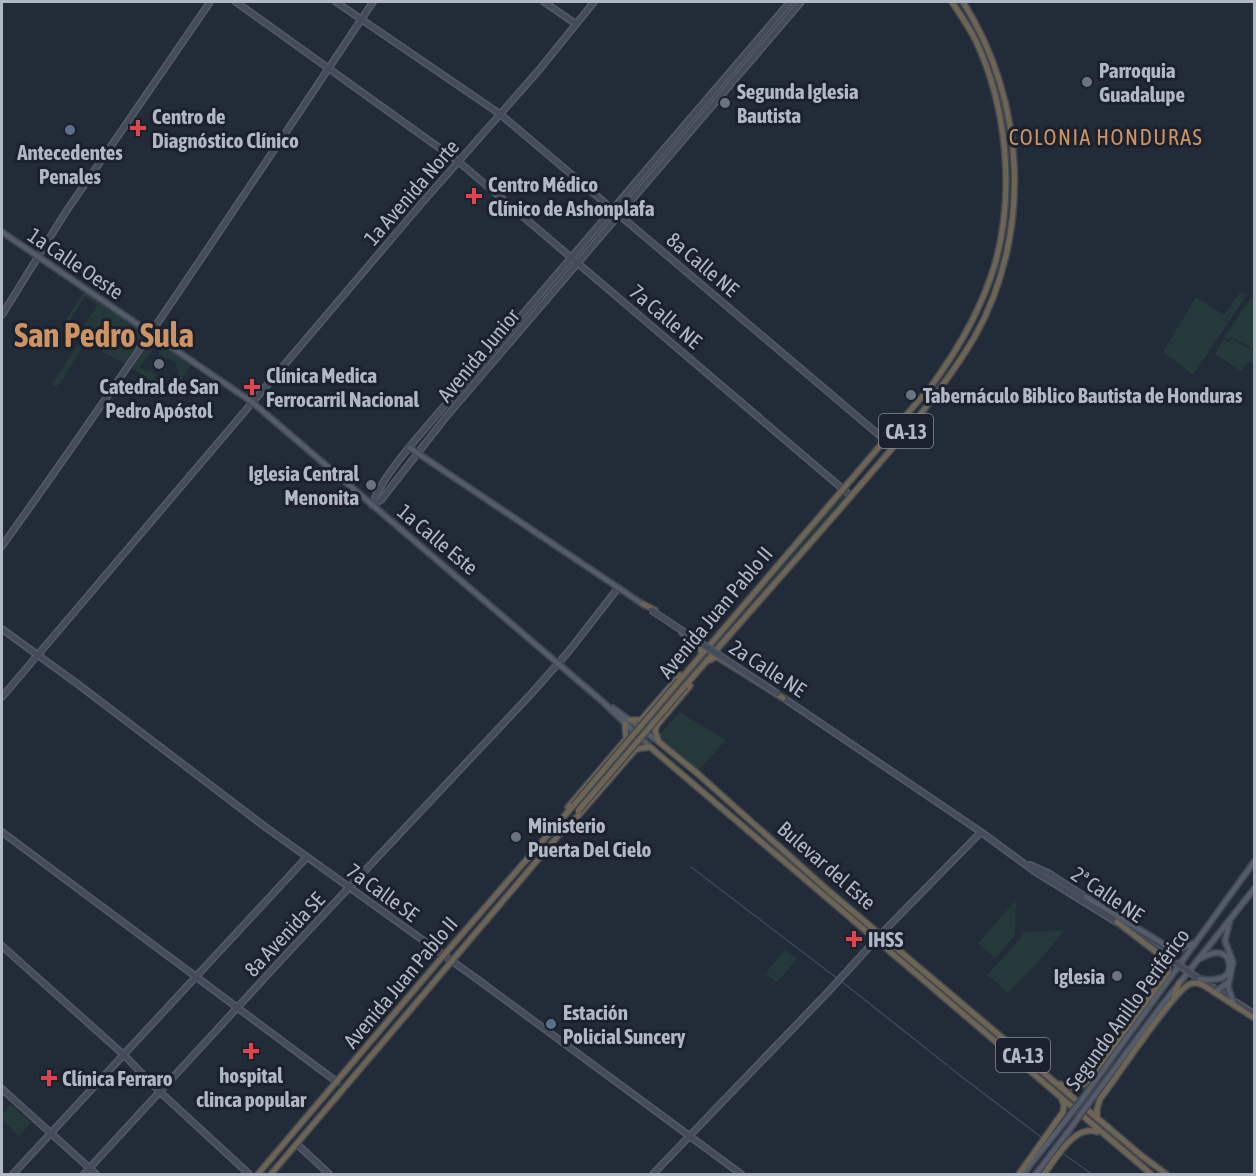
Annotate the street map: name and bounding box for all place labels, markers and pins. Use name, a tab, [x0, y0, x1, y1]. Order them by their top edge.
place label: Parroquia Guadalupe	[1099, 58, 1185, 106]
marker: Parroquia Guadalupe	[1080, 75, 1094, 89]
place label: Segunda Iglesia Bautista	[737, 79, 859, 127]
marker: Segunda Iglesia Bautista	[718, 96, 732, 110]
place label: Centro de Diagnóstico Clínico	[152, 104, 299, 152]
marker: Centro de Diagnóstico Clínico	[129, 119, 147, 137]
marker: Antecedentes Penales	[63, 123, 77, 137]
place label: Antecedentes Penales	[16, 140, 123, 188]
place label: Centro Médico Clínico de Ashonplafa	[488, 172, 655, 220]
marker: Centro Médico Clínico de Ashonplafa	[465, 187, 483, 205]
marker: Catedral de San Pedro Apóstol	[152, 357, 166, 371]
place label: Clínica Medica Ferrocarril Nacional	[266, 363, 420, 411]
place label: Catedral de San Pedro Apóstol	[99, 374, 219, 422]
marker: Clínica Medica Ferrocarril Nacional	[243, 378, 261, 396]
place label: Tabernáculo Biblico Bautista de Honduras	[923, 383, 1243, 407]
marker: Tabernáculo Biblico Bautista de Honduras	[904, 388, 918, 402]
place label: Iglesia Central Menonita	[249, 461, 359, 509]
marker: Iglesia Central Menonita	[364, 478, 378, 492]
place label: Ministerio Puerta Del Cielo	[528, 813, 652, 861]
marker: Ministerio Puerta Del Cielo	[509, 830, 523, 844]
place label: IHSS	[868, 927, 903, 951]
marker: IHSS	[845, 930, 863, 948]
place label: Iglesia	[1054, 964, 1105, 988]
marker: Iglesia	[1110, 969, 1124, 983]
place label: Estación Policial Suncery	[563, 1000, 686, 1048]
marker: Estación Policial Suncery	[544, 1017, 558, 1031]
marker: hospital clinca popular	[242, 1042, 260, 1060]
place label: hospital clinca popular	[196, 1063, 307, 1111]
place label: Clínica Ferraro	[62, 1066, 173, 1090]
marker: Clínica Ferraro	[40, 1069, 58, 1087]

